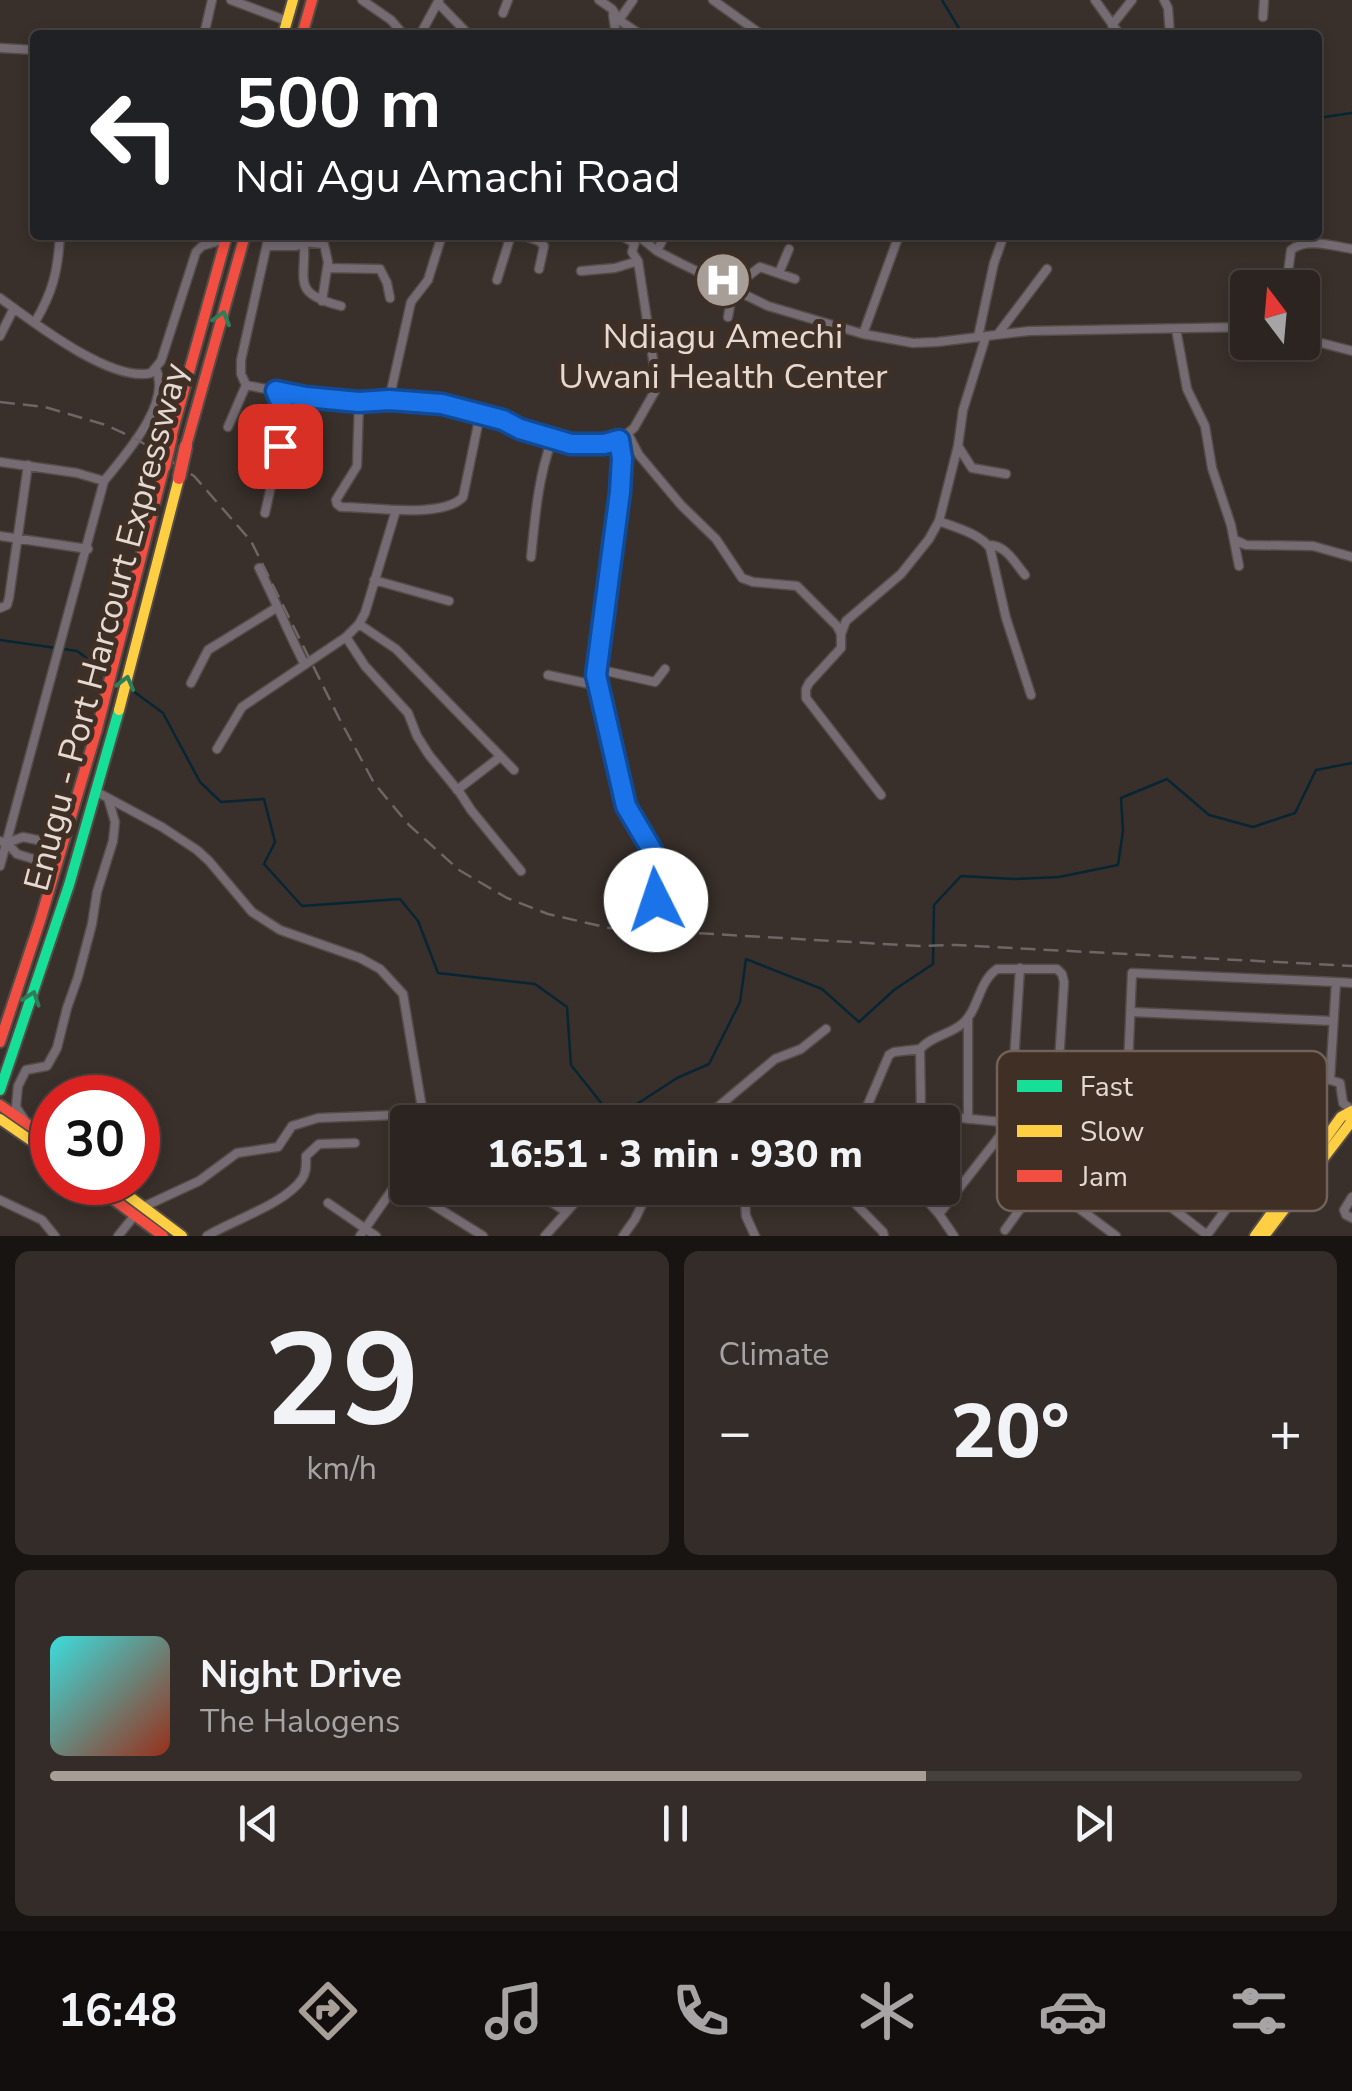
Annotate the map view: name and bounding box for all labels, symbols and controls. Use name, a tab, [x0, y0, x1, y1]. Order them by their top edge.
text: 500 m	[235, 56, 441, 152]
icon: left	[70, 70, 200, 200]
text: Ndi Agu Amachi Road	[235, 147, 681, 208]
hospital icon: Ndiagu Amechi Uwani Health Center	[693, 250, 753, 310]
north arrow	[1230, 270, 1320, 360]
map controls	[1230, 270, 1320, 360]
one-way arrow	[210, 310, 231, 327]
place label: Ndiagu Amechi Uwani Health Center	[558, 313, 888, 400]
street label: Enugu - Port Harcourt Expressway	[13, 358, 199, 896]
pin	[238, 404, 323, 489]
icon: arrive	[253, 419, 308, 474]
one-way arrow	[114, 675, 135, 693]
position arrow	[604, 848, 708, 952]
one-way arrow	[20, 990, 40, 1007]
legend	[997, 1051, 1327, 1211]
text: Fast	[1080, 1068, 1133, 1106]
speed limit sign: 30	[30, 1075, 160, 1205]
text: Slow	[1080, 1113, 1144, 1151]
text: 16:51 · 3 min · 930 m	[487, 1129, 863, 1180]
text: Jam	[1079, 1158, 1128, 1196]
text: 29	[264, 1293, 420, 1470]
text: Climate	[719, 1333, 829, 1376]
text: 20°	[951, 1381, 1070, 1483]
text: −	[719, 1395, 752, 1470]
text: +	[1269, 1395, 1302, 1470]
text: km/h	[306, 1447, 377, 1490]
text: Night Drive	[200, 1649, 402, 1700]
text: The Halogens	[200, 1700, 400, 1743]
icon: previous	[231, 1796, 286, 1851]
icon: pause	[648, 1796, 703, 1851]
icon: next	[1066, 1796, 1121, 1851]
icon: directions	[293, 1976, 363, 2046]
icon: music	[479, 1976, 549, 2046]
icon: phone	[666, 1976, 736, 2046]
icon: climate	[852, 1976, 922, 2046]
icon: car	[1038, 1976, 1108, 2046]
icon: filters	[1224, 1976, 1294, 2046]
text: 16:48	[58, 1981, 177, 2042]

